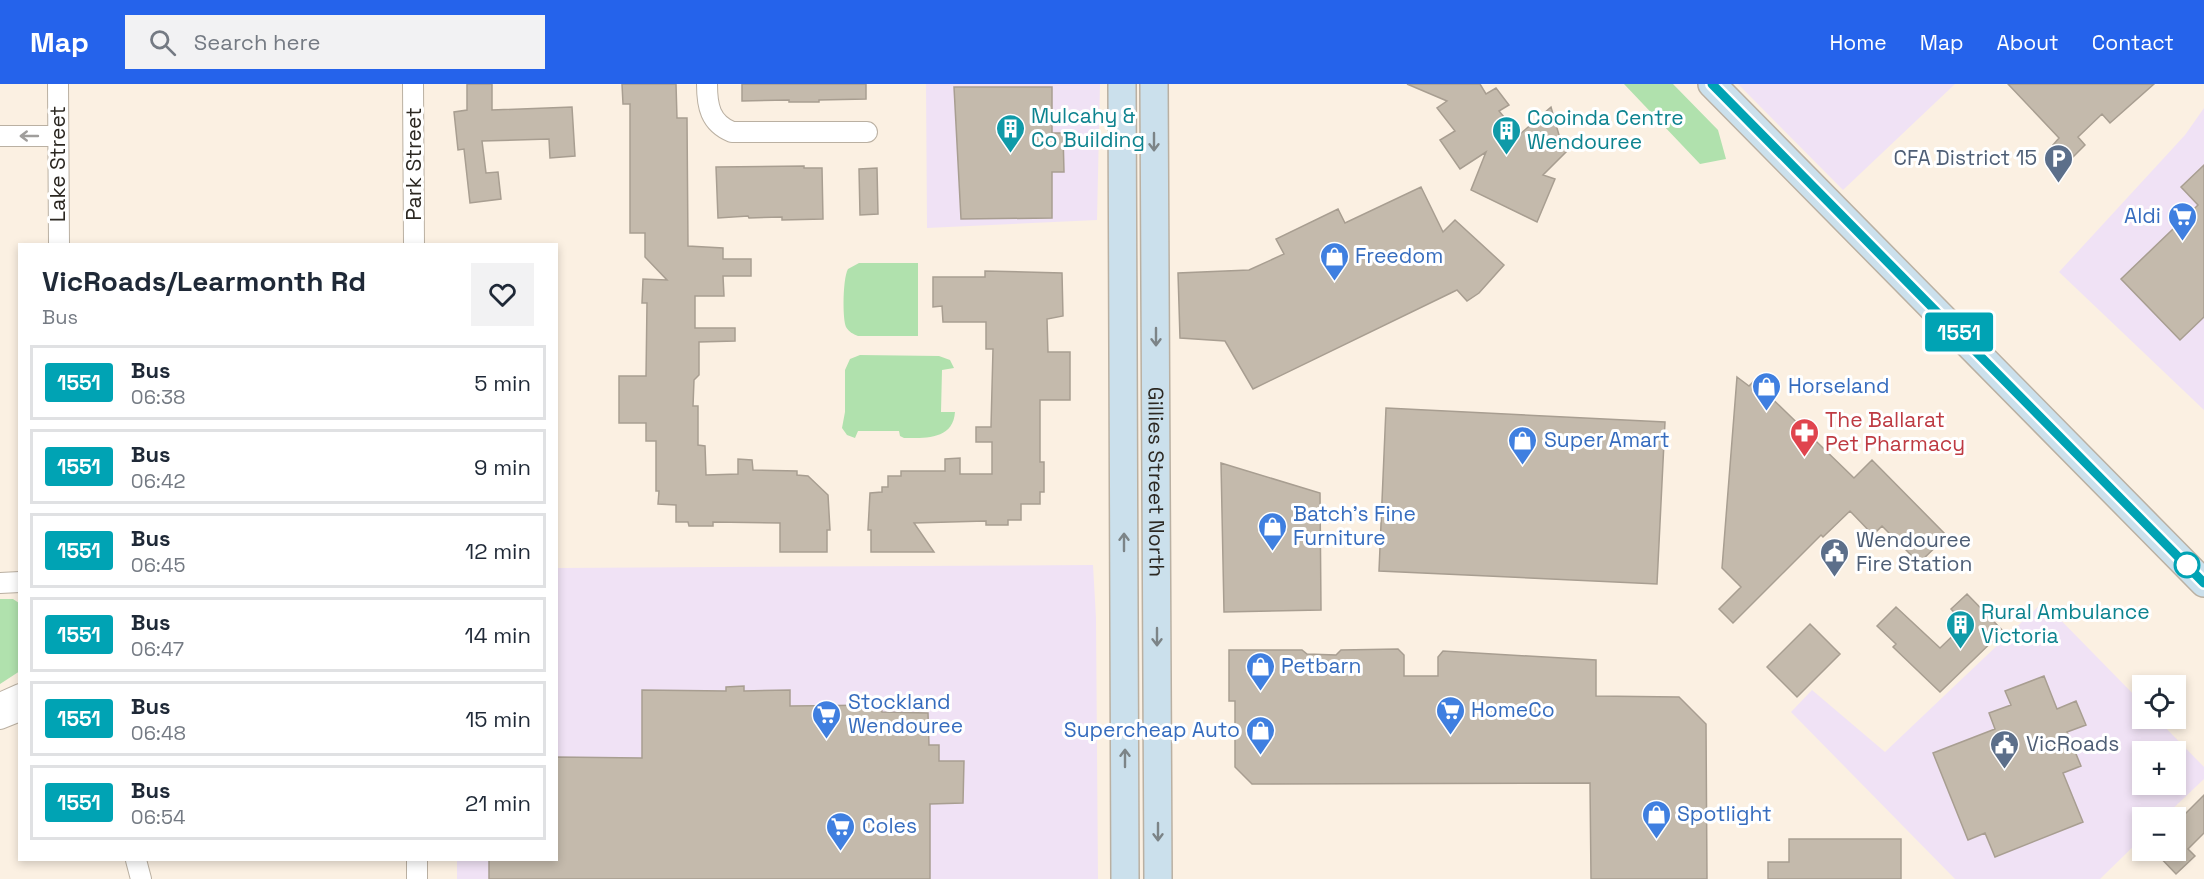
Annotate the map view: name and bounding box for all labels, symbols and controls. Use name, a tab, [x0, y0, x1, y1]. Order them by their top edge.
search box	[125, 15, 545, 69]
text: Map	[30, 24, 89, 60]
icon: search	[146, 26, 179, 59]
text: Search here	[194, 28, 321, 56]
text: Home	[1829, 29, 1887, 56]
text: Map	[1920, 29, 1964, 56]
text: About	[1997, 29, 2059, 56]
text: Contact	[2092, 29, 2174, 56]
place label: Mulcahy & Co Building	[1031, 102, 1145, 153]
place label: Cooinda Centre Wendouree	[1527, 104, 1684, 155]
street label: Lake Street	[44, 106, 71, 222]
street label: Park Street	[400, 107, 427, 221]
building icon: Mulcahy & Co Building	[994, 112, 1026, 154]
building icon: Cooinda Centre Wendouree	[1490, 114, 1522, 156]
one-way arrow	[20, 130, 40, 142]
one-way arrow	[1148, 132, 1160, 152]
parking icon: CFA District 15	[2042, 142, 2074, 184]
place label: CFA District 15	[1894, 144, 2037, 171]
supermarket icon: Aldi	[2166, 200, 2198, 242]
place label: Aldi	[2124, 202, 2161, 229]
shop icon: Freedom	[1318, 240, 1350, 282]
place label: Freedom	[1355, 242, 1443, 269]
text: VicRoads/Learmonth Rd	[42, 263, 366, 299]
button: heart	[471, 263, 534, 326]
text: Bus	[42, 304, 78, 330]
line badge: 1551	[1917, 312, 2001, 352]
text: 1551	[1937, 319, 1981, 346]
one-way arrow	[1150, 327, 1162, 347]
text: Bus	[131, 356, 171, 384]
text: 1551	[57, 369, 101, 396]
text: 5 min	[474, 369, 531, 397]
shop icon: Horseland	[1751, 370, 1783, 412]
place label: Horseland	[1788, 372, 1890, 399]
text: 06:38	[131, 384, 185, 410]
street label: Gillies Street North	[1143, 387, 1170, 577]
place label: The Ballarat Pet Pharmacy	[1825, 406, 1965, 457]
pharmacy icon: The Ballarat Pet Pharmacy	[1788, 416, 1820, 458]
shop icon: Super Amart	[1507, 424, 1539, 466]
place label: Super Amart	[1544, 426, 1670, 453]
text: Bus	[131, 440, 171, 468]
text: 1551	[57, 453, 101, 480]
text: 9 min	[474, 453, 531, 481]
text: 06:42	[131, 468, 186, 494]
place label: Batch's Fine Furniture	[1293, 500, 1416, 551]
shop icon: Batch's Fine Furniture	[1256, 510, 1288, 552]
text: Bus	[131, 524, 171, 552]
place label: Wendouree Fire Station	[1856, 526, 1972, 577]
one-way arrow	[1118, 532, 1129, 552]
public building icon: Wendouree Fire Station	[1819, 536, 1851, 578]
text: 1551	[57, 537, 101, 564]
text: 12 min	[465, 537, 531, 565]
text: 06:45	[131, 552, 185, 578]
unlabelled marker	[2174, 552, 2200, 578]
place label: Rural Ambulance Victoria	[1981, 598, 2150, 649]
text: Bus	[131, 608, 171, 636]
building icon: Rural Ambulance Victoria	[1944, 608, 1976, 650]
text: 1551	[57, 621, 101, 648]
text: 14 min	[465, 621, 531, 649]
one-way arrow	[1151, 627, 1163, 647]
text: 06:47	[131, 636, 184, 662]
shop icon: Petbarn	[1244, 650, 1276, 692]
place label: Petbarn	[1281, 652, 1361, 679]
map controls	[2132, 675, 2186, 861]
button: locate	[2132, 675, 2186, 729]
place label: Stockland Wendouree	[848, 688, 963, 739]
text: Bus	[131, 692, 171, 720]
supermarket icon: HomeCo	[1434, 694, 1466, 736]
place label: HomeCo	[1471, 696, 1555, 723]
supermarket icon: Stockland Wendouree	[811, 698, 843, 740]
text: 1551	[57, 705, 101, 732]
text: 15 min	[465, 705, 531, 733]
shop icon: Supercheap Auto	[1245, 714, 1277, 756]
place label: Supercheap Auto	[1064, 716, 1240, 743]
text: 06:48	[131, 720, 186, 746]
public building icon: VicRoads	[1989, 728, 2021, 770]
place label: VicRoads	[2026, 730, 2119, 757]
button: +	[2132, 741, 2186, 795]
one-way arrow	[1119, 748, 1131, 768]
text: Bus	[131, 776, 171, 804]
text: 1551	[57, 789, 101, 816]
text: 21 min	[465, 789, 531, 817]
shop icon: Spotlight	[1640, 798, 1672, 840]
place label: Spotlight	[1677, 800, 1772, 827]
text: 06:54	[131, 804, 185, 830]
button: −	[2132, 807, 2186, 861]
supermarket icon: Coles	[825, 810, 857, 852]
place label: Coles	[862, 812, 917, 839]
one-way arrow	[1152, 822, 1164, 842]

